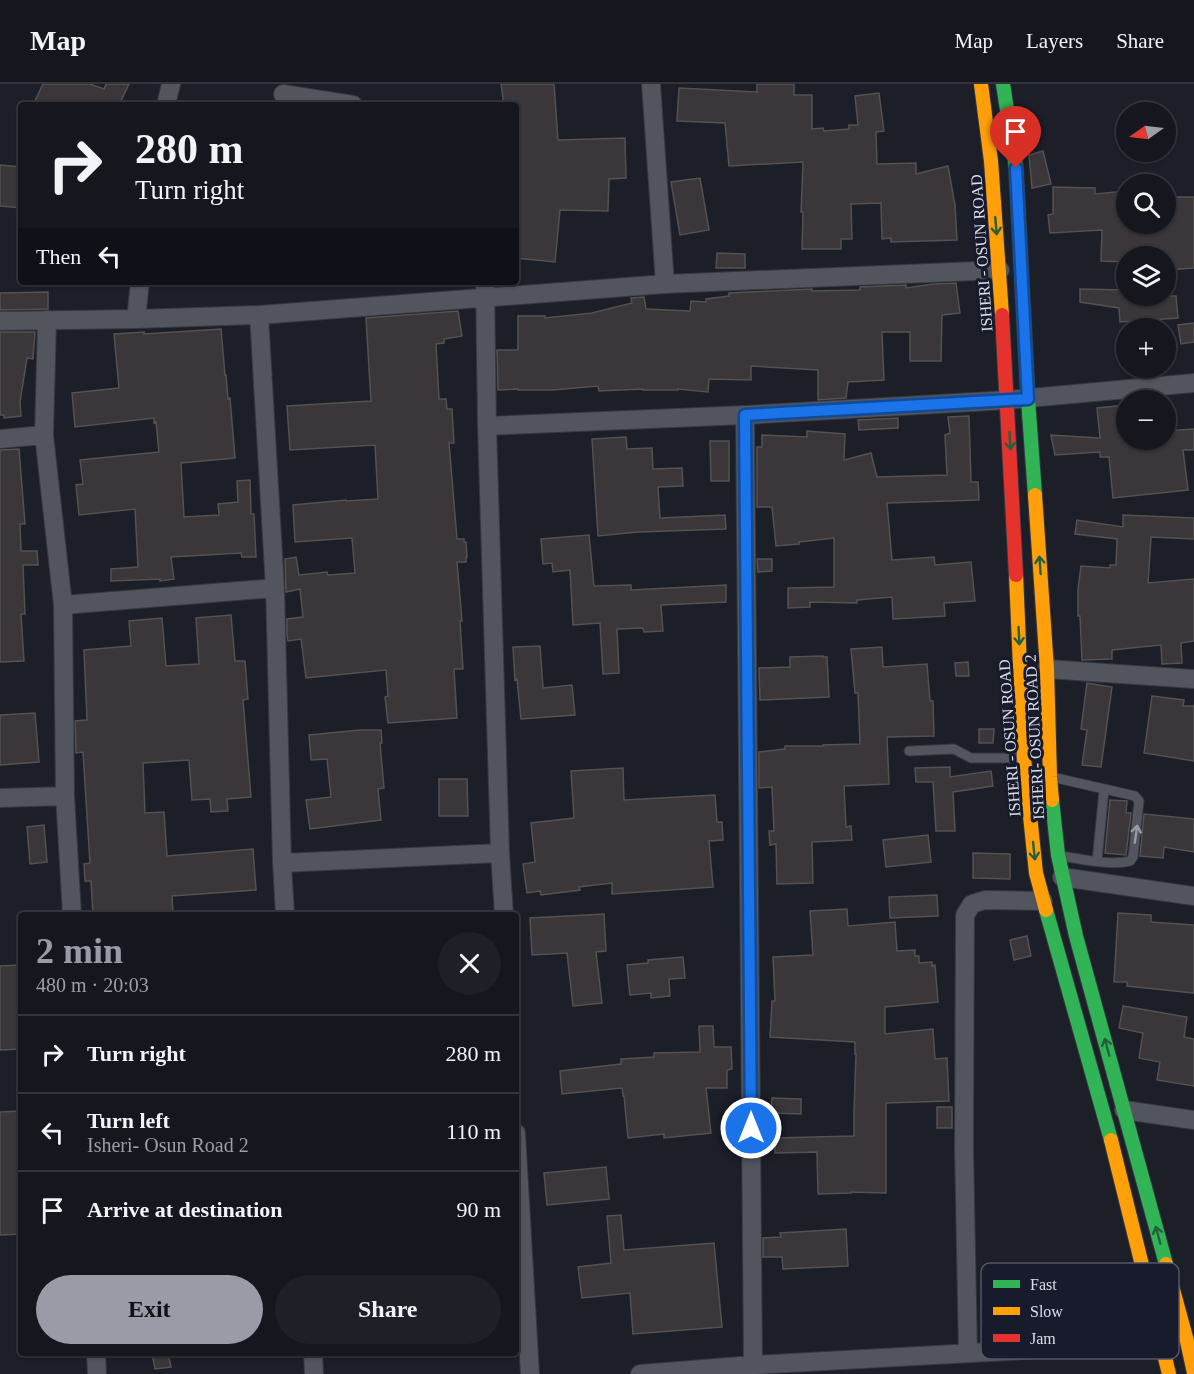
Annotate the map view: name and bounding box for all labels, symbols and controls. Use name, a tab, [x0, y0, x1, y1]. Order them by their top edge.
text: Map	[30, 25, 86, 56]
text: Map	[955, 29, 993, 53]
text: Layers	[1026, 29, 1083, 53]
text: Share	[1116, 29, 1164, 53]
north arrow	[1116, 102, 1176, 162]
map controls	[1116, 102, 1176, 450]
pin	[990, 106, 1041, 168]
icon: arrive	[999, 115, 1032, 148]
icon: right	[36, 126, 114, 204]
text: 280 m	[135, 126, 244, 172]
street label: ISHERI - OSUN ROAD	[968, 174, 995, 332]
button: search	[1116, 174, 1176, 234]
text: Turn right	[135, 175, 244, 205]
one-way arrow	[991, 215, 1002, 235]
icon: left	[93, 240, 126, 273]
text: Then	[36, 244, 81, 269]
button: layers	[1116, 246, 1176, 306]
button: +	[1116, 318, 1176, 378]
button: −	[1116, 390, 1176, 450]
one-way arrow	[1004, 431, 1015, 451]
one-way arrow	[1034, 555, 1045, 575]
one-way arrow	[1014, 625, 1025, 645]
street label: ISHERI- OSUN ROAD 2	[1022, 654, 1047, 820]
street label: ISHERI - OSUN ROAD	[996, 659, 1023, 817]
one-way arrow	[1131, 825, 1142, 845]
one-way arrow	[1029, 841, 1040, 861]
text: 2 min	[36, 931, 123, 971]
button: close	[438, 932, 501, 995]
text: 480 m · 20:03	[36, 974, 149, 996]
icon: right	[36, 1038, 69, 1071]
one-way arrow	[1101, 1038, 1112, 1057]
text: Turn right	[87, 1041, 186, 1066]
text: 280 m	[445, 1041, 501, 1066]
position arrow	[719, 1096, 783, 1160]
text: Turn left	[87, 1108, 170, 1133]
icon: left	[36, 1116, 69, 1149]
text: 110 m	[446, 1119, 501, 1144]
text: Isheri- Osun Road 2	[87, 1134, 249, 1156]
icon: arrive	[36, 1194, 69, 1227]
text: Arrive at destination	[87, 1197, 283, 1222]
text: 90 m	[456, 1197, 501, 1222]
one-way arrow	[1152, 1226, 1163, 1245]
legend	[981, 1263, 1179, 1359]
button: Exit	[36, 1275, 263, 1344]
button: Share	[275, 1275, 501, 1344]
text: Fast	[1030, 1276, 1057, 1293]
text: Slow	[1030, 1303, 1063, 1320]
text: Jam	[1030, 1330, 1056, 1347]

